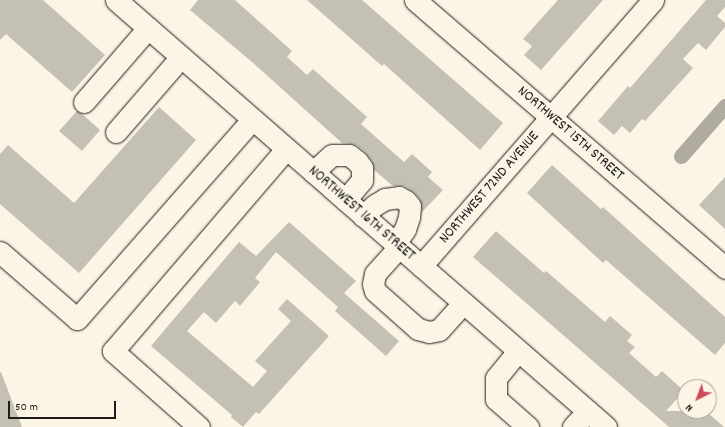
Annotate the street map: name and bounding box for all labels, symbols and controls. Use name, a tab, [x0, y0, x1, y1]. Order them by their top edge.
street label: NORTHWEST 15TH STREET	[513, 83, 627, 185]
street label: NORTHWEST 72ND AVENUE	[436, 128, 544, 248]
street label: NORTHWEST 16TH STREET	[304, 163, 418, 265]
north arrow	[677, 379, 717, 419]
scale bar	[10, 393, 118, 419]
text: 50 m	[15, 399, 38, 416]
text: N	[682, 399, 697, 415]

